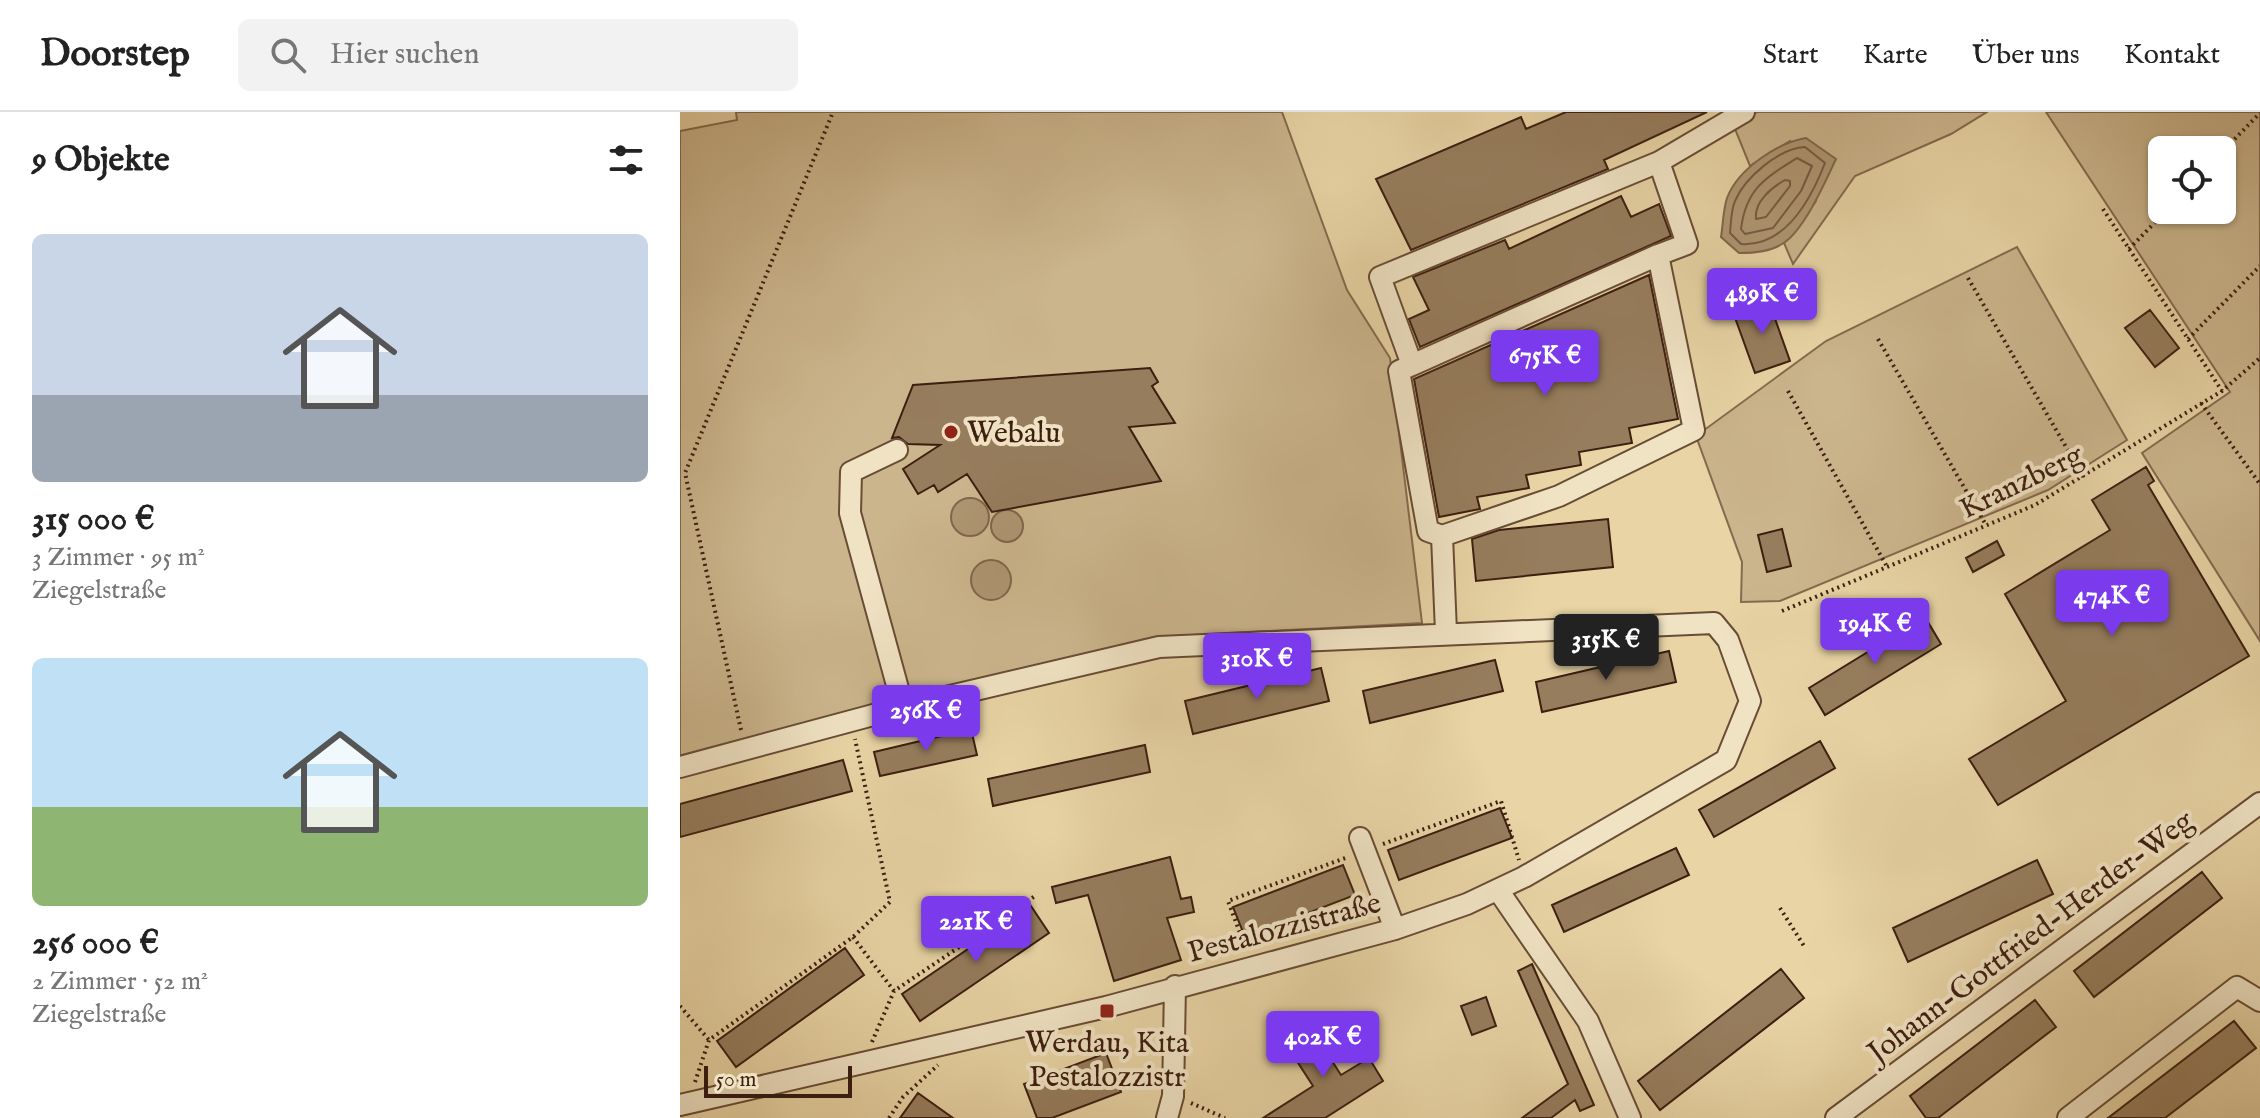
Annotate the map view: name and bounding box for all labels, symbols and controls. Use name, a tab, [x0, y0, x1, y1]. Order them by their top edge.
search box	[238, 19, 798, 91]
text: Doorstep	[40, 31, 190, 79]
icon: search	[266, 33, 310, 77]
text: Hier suchen	[330, 36, 479, 74]
text: Start	[1763, 38, 1819, 73]
text: Karte	[1863, 38, 1928, 73]
text: Über uns	[1972, 38, 2080, 73]
text: Kontakt	[2124, 38, 2220, 73]
map controls	[2148, 136, 2236, 224]
button: locate	[2148, 136, 2236, 224]
icon: filters	[604, 138, 648, 182]
text: 9 Objekte	[32, 139, 170, 182]
pin: 489K €	[1697, 268, 1827, 336]
text: 489K €	[1725, 277, 1799, 310]
icon: home	[268, 286, 412, 430]
pin: 675K €	[1480, 330, 1610, 398]
text: 675K €	[1509, 339, 1581, 372]
place label: Webalu	[967, 415, 1061, 453]
marker: Webalu	[942, 423, 960, 441]
street label: Kranzberg	[1954, 436, 2090, 529]
text: 315 000 €	[32, 498, 155, 541]
text: 3 Zimmer · 95 m²	[32, 541, 205, 574]
pin: 474K €	[2047, 570, 2177, 638]
text: Ziegelstraße	[32, 574, 166, 607]
text: 474K €	[2074, 579, 2150, 612]
pin: 194K €	[1810, 598, 1940, 666]
text: 194K €	[1838, 607, 1912, 640]
pin: 315K €	[1541, 614, 1671, 682]
text: 315K €	[1572, 623, 1640, 656]
pin: 310K €	[1192, 633, 1322, 701]
text: 310K €	[1221, 642, 1293, 675]
pin: 256K €	[861, 685, 991, 753]
text: 256K €	[890, 694, 962, 727]
icon: home	[268, 710, 412, 854]
street label: Johann-Gottfried-Herder-Weg	[1858, 802, 2202, 1074]
street label: Pestalozzistraße	[1184, 885, 1385, 973]
pin: 221K €	[911, 896, 1041, 964]
text: 221K €	[939, 905, 1013, 938]
text: 256 000 €	[32, 922, 159, 965]
text: 2 Zimmer · 52 m²	[32, 965, 208, 998]
text: Ziegelstraße	[32, 998, 166, 1031]
marker: Werdau, Kita Pestalozzistr	[1098, 1002, 1116, 1020]
pin: 402K €	[1258, 1011, 1388, 1079]
text: 402K €	[1284, 1020, 1362, 1053]
place label: Werdau, Kita Pestalozzistr	[1025, 1025, 1189, 1097]
scale bar	[704, 1062, 852, 1098]
text: 50 m	[716, 1066, 757, 1094]

